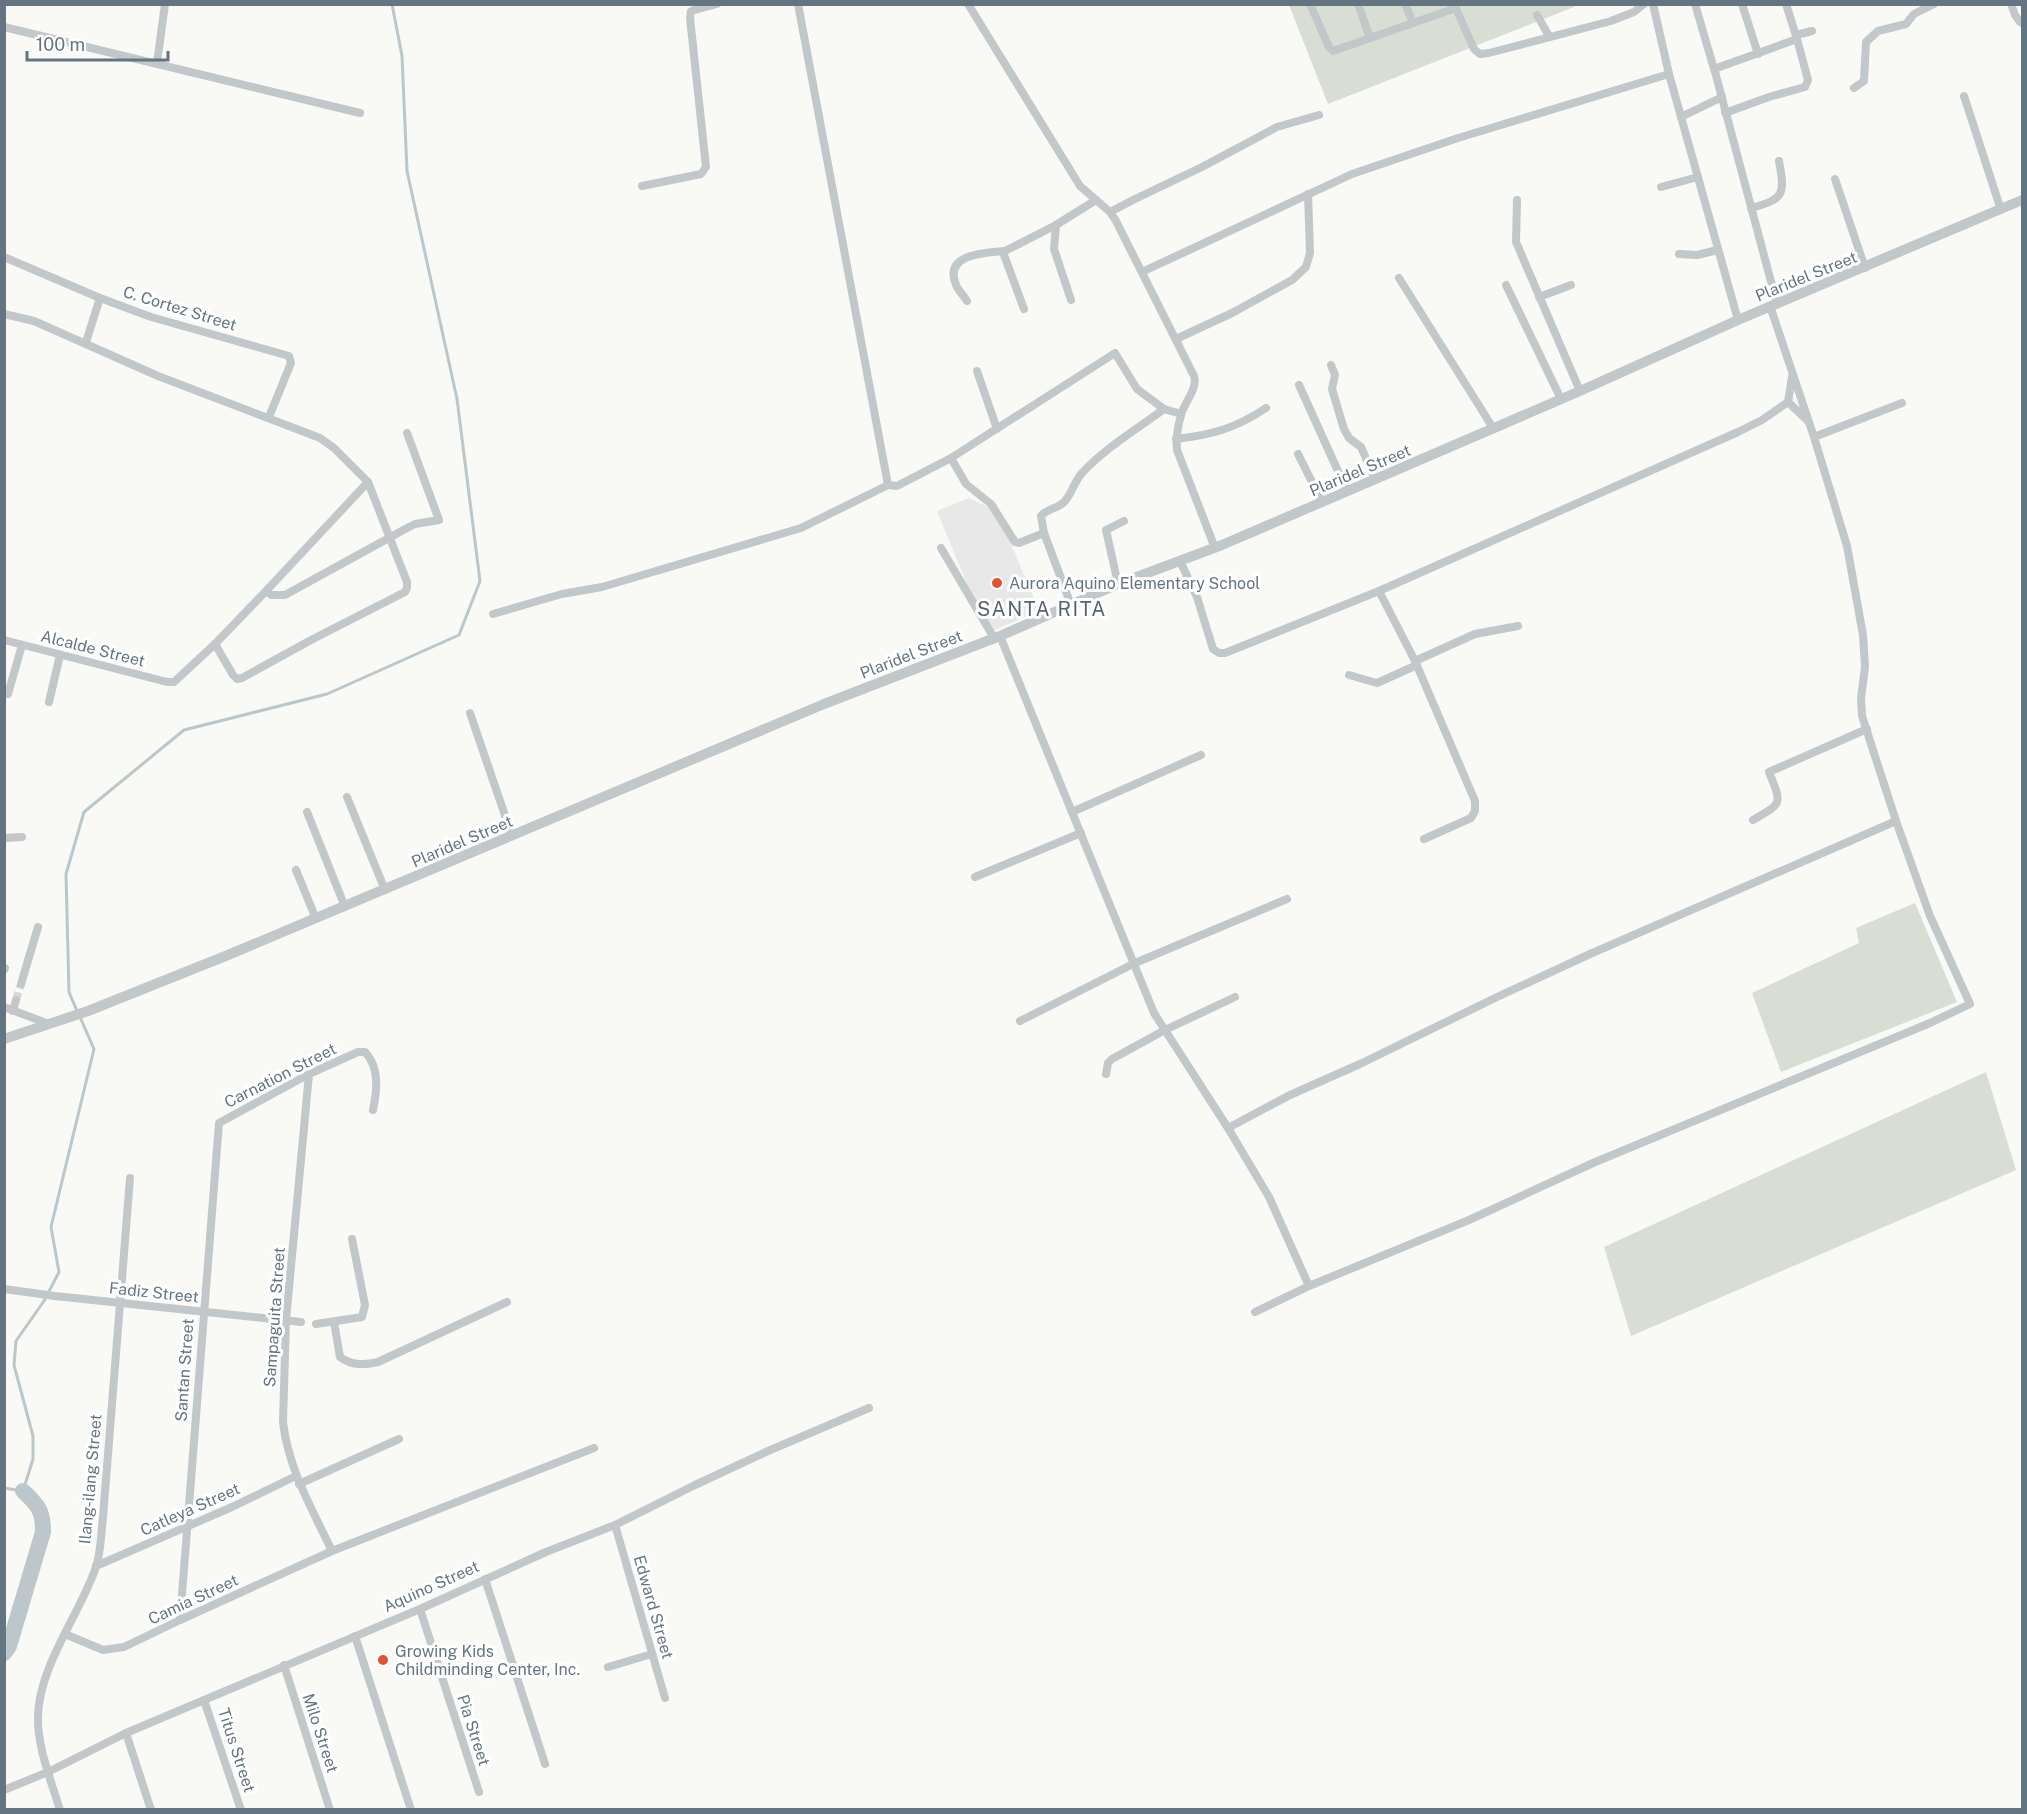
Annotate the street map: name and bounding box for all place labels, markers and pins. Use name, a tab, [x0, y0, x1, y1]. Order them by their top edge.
place label: Aurora Aquino Elementary School	[1009, 574, 1260, 593]
marker: Aurora Aquino Elementary School	[990, 576, 1004, 590]
place label: Growing Kids Childminding Center, Inc.	[395, 1642, 580, 1679]
marker: Growing Kids Childminding Center, Inc.	[376, 1653, 390, 1667]

